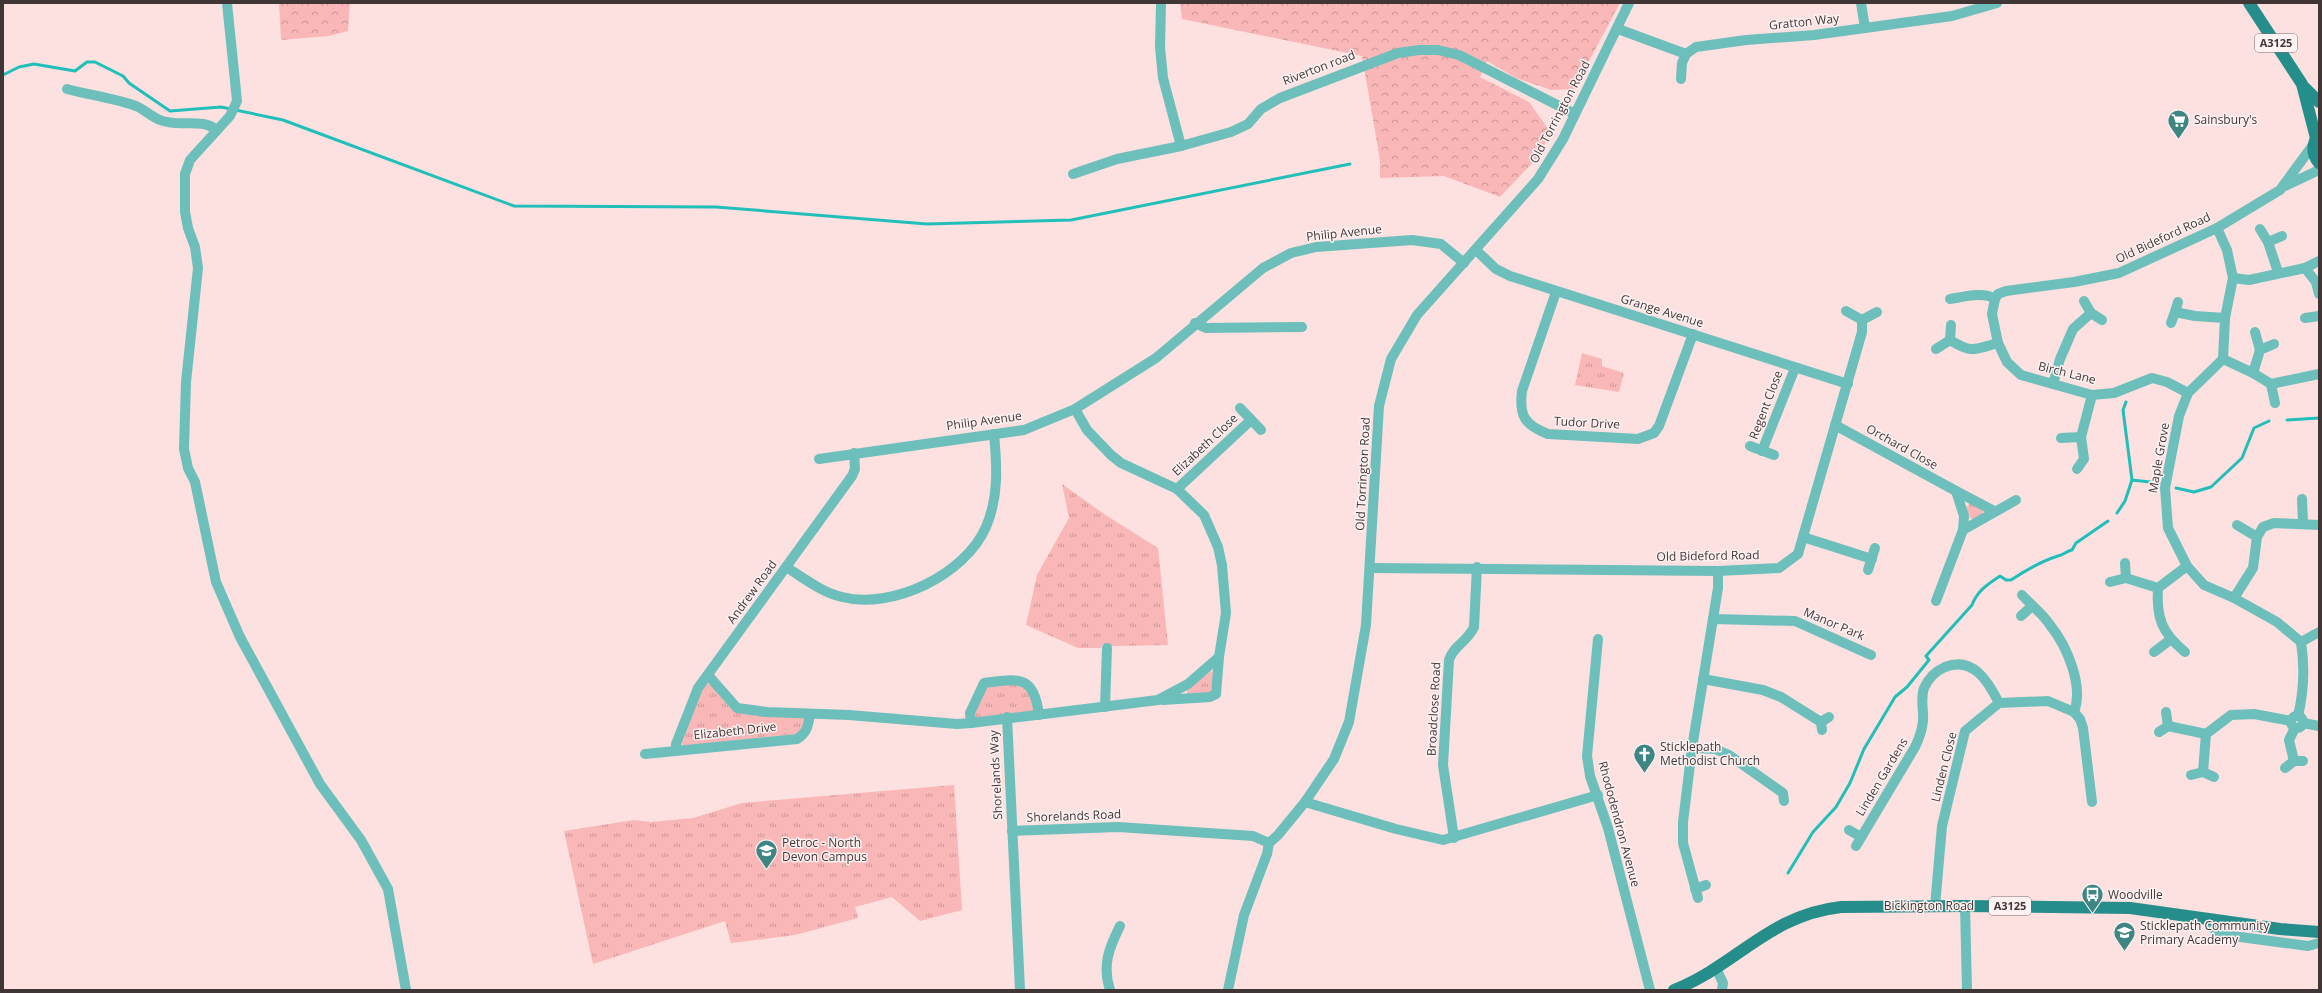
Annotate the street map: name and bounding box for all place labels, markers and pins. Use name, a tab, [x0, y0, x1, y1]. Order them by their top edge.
supermarket icon: Sainsbury's	[2166, 107, 2192, 140]
place label: Sainsbury's	[2194, 111, 2258, 128]
place label: Sticklepath Methodist Church	[1660, 738, 1760, 769]
church icon: Sticklepath Methodist Church	[1631, 741, 1657, 774]
place label: Petroc - North Devon Campus	[782, 834, 867, 865]
school or university icon: Petroc - North Devon Campus	[753, 837, 779, 870]
bus stop icon: Woodville	[2079, 882, 2105, 915]
place label: Woodville	[2108, 886, 2163, 903]
place label: Sticklepath Community Primary Academy	[2140, 917, 2270, 948]
school or university icon: Sticklepath Community Primary Academy	[2112, 920, 2138, 953]

